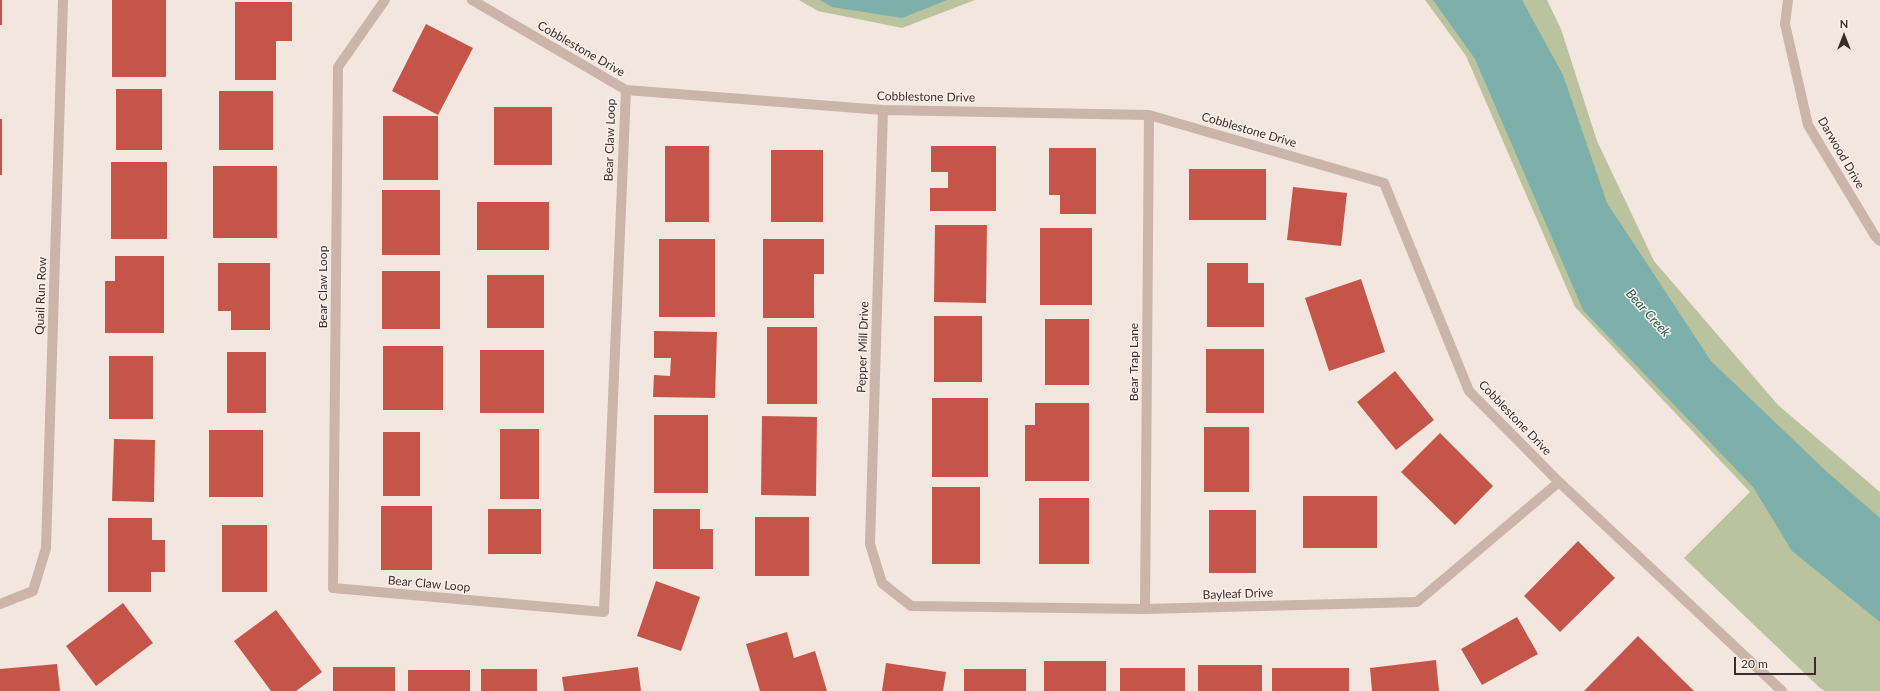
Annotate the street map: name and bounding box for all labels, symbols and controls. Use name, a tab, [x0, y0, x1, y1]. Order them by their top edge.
north arrow	[1824, 16, 1864, 56]
text: N	[1840, 17, 1848, 30]
street label: Cobblestone Drive	[535, 18, 627, 80]
street label: Cobblestone Drive	[877, 89, 975, 105]
street label: Bear Claw Loop	[601, 98, 619, 182]
street label: Cobblestone Drive	[1200, 110, 1298, 150]
street label: Darwood Drive	[1815, 114, 1867, 192]
street label: Bear Claw Loop	[316, 246, 330, 328]
street label: Quail Run Row	[32, 257, 50, 335]
water label: Bear Creek	[1622, 286, 1674, 340]
street label: Pepper Mill Drive	[854, 301, 872, 393]
street label: Bear Trap Lane	[1127, 323, 1141, 401]
street label: Cobblestone Drive	[1476, 378, 1554, 458]
street label: Bear Claw Loop	[387, 573, 471, 595]
street label: Bayleaf Drive	[1202, 586, 1274, 602]
scale bar	[1736, 649, 1818, 675]
text: 20 m	[1741, 656, 1768, 671]

